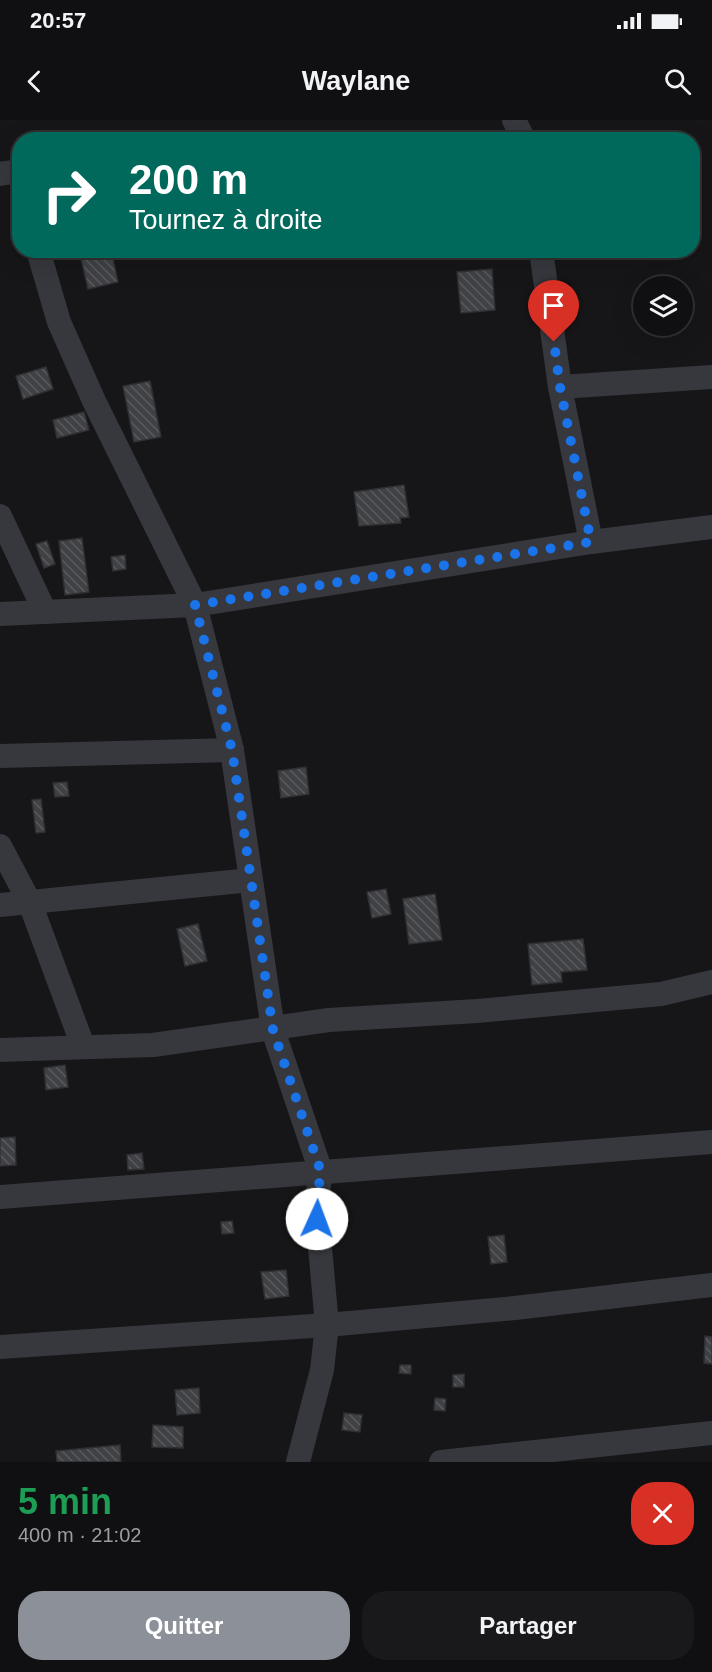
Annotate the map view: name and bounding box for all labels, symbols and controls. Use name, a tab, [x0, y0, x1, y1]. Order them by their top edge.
text: 20:57	[30, 8, 86, 33]
icon: back	[18, 65, 51, 98]
icon: search	[661, 65, 694, 98]
text: Waylane	[302, 66, 410, 96]
icon: right	[30, 156, 108, 234]
text: 200 m	[129, 156, 248, 203]
text: Tournez à droite	[129, 205, 323, 235]
map controls	[633, 276, 693, 336]
button: layers	[633, 276, 693, 336]
pin	[528, 280, 579, 342]
icon: arrive	[537, 289, 570, 322]
position arrow	[285, 1187, 349, 1251]
text: 5 min	[18, 1481, 112, 1522]
button: close	[631, 1482, 694, 1545]
text: 400 m · 21:02	[18, 1524, 141, 1546]
button: Quitter	[18, 1591, 350, 1660]
button: Partager	[362, 1591, 694, 1660]

